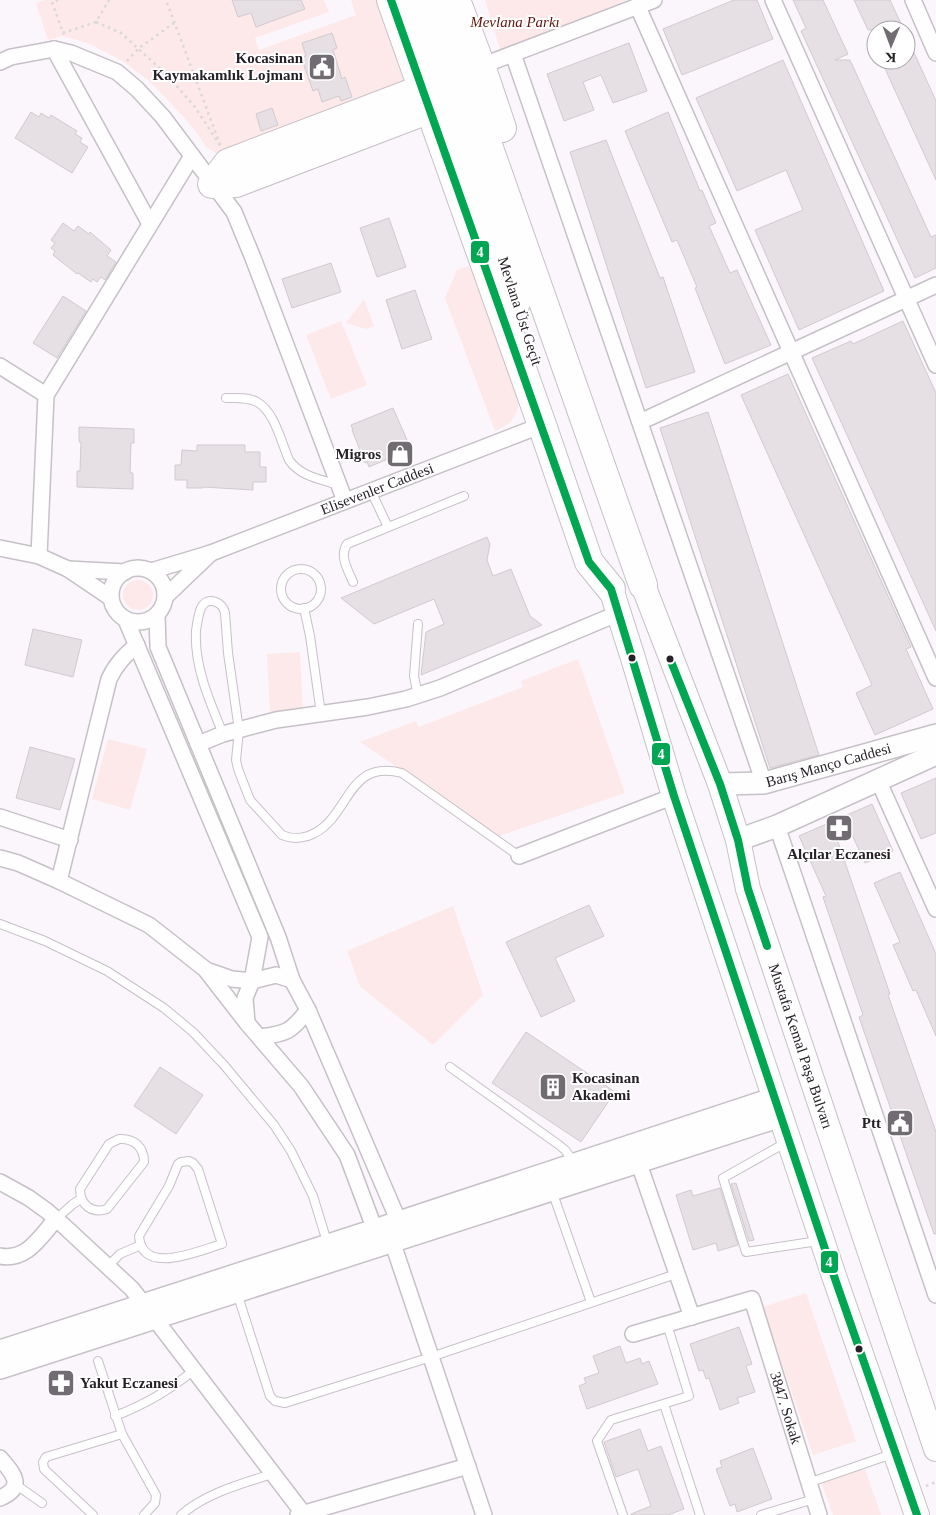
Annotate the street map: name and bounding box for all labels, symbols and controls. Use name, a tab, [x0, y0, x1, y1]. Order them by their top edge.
park label: Mevlana Parkı	[469, 14, 560, 30]
north arrow	[866, 20, 916, 70]
place label: Kocasinan Kaymakamlık Lojmanı	[153, 50, 304, 83]
text: K	[885, 50, 896, 65]
public building icon: Kocasinan Kaymakamlık Lojmanı	[307, 52, 337, 82]
line badge: 4	[470, 240, 490, 264]
text: 4	[477, 245, 484, 260]
street label: Mevlana Üst Geçit	[495, 255, 545, 368]
shop icon: Migros	[385, 439, 415, 469]
place label: Migros	[335, 446, 381, 462]
street label: Elisevenler Caddesi	[318, 460, 436, 518]
unlabelled marker	[627, 653, 637, 663]
unlabelled marker	[665, 654, 675, 664]
street label: Barış Manço Caddesi	[764, 740, 893, 790]
line badge: 4	[651, 742, 671, 766]
text: 4	[658, 747, 665, 762]
pharmacy icon: Alçılar Eczanesi	[824, 813, 854, 843]
place label: Alçılar Eczanesi	[787, 846, 891, 862]
street label: Mustafa Kemal Paşa Bulvarı	[766, 962, 836, 1131]
place label: Kocasinan Akademi	[572, 1070, 640, 1103]
building icon: Kocasinan Akademi	[538, 1072, 568, 1102]
public building icon: Ptt	[885, 1108, 915, 1138]
place label: Ptt	[862, 1115, 881, 1131]
line badge: 4	[820, 1250, 839, 1274]
text: 4	[826, 1255, 833, 1270]
unlabelled marker	[854, 1344, 864, 1354]
pharmacy icon: Yakut Eczanesi	[46, 1368, 76, 1398]
street label: 3847. Sokak	[767, 1370, 805, 1447]
place label: Yakut Eczanesi	[80, 1375, 178, 1391]

